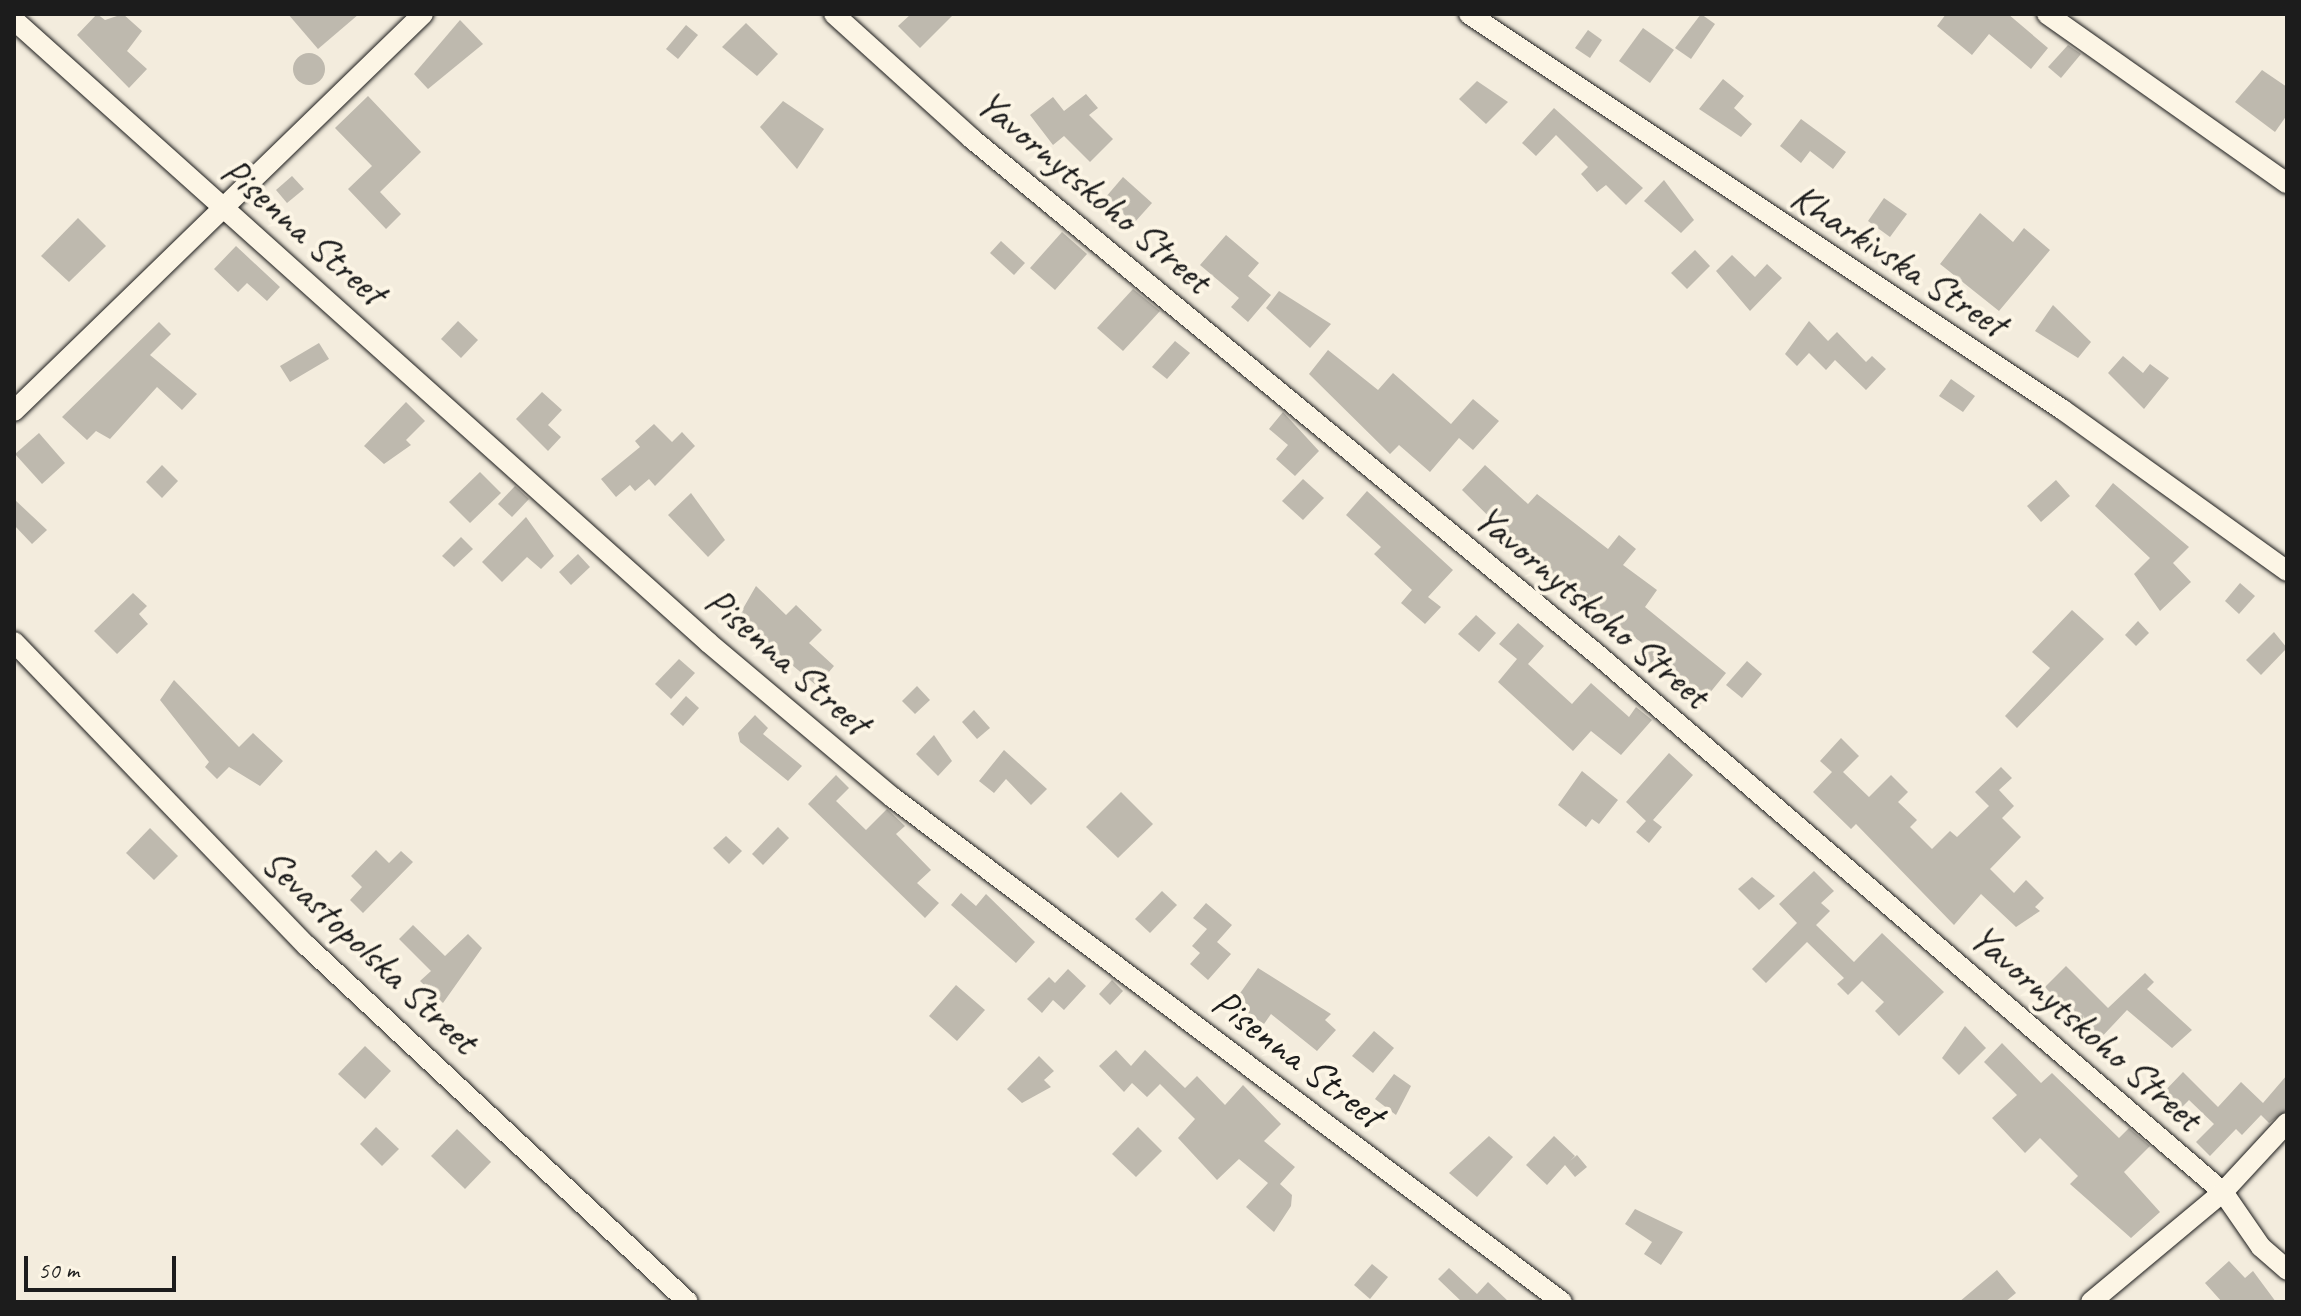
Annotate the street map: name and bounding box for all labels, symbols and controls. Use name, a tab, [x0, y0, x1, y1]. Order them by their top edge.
street label: Yavornytskoho Street	[967, 79, 1221, 303]
street label: Pisenna Street	[212, 147, 396, 315]
street label: Kharkivska Street	[1782, 172, 2016, 348]
street label: Yavornytskoho Street	[1465, 494, 1719, 718]
street label: Pisenna Street	[696, 577, 880, 745]
street label: Sevastopolska Street	[252, 838, 488, 1064]
street label: Yavornytskoho Street	[1960, 913, 2212, 1141]
street label: Pisenna Street	[1203, 978, 1393, 1138]
scale bar	[28, 1240, 180, 1290]
text: 50 m	[38, 1255, 79, 1285]

